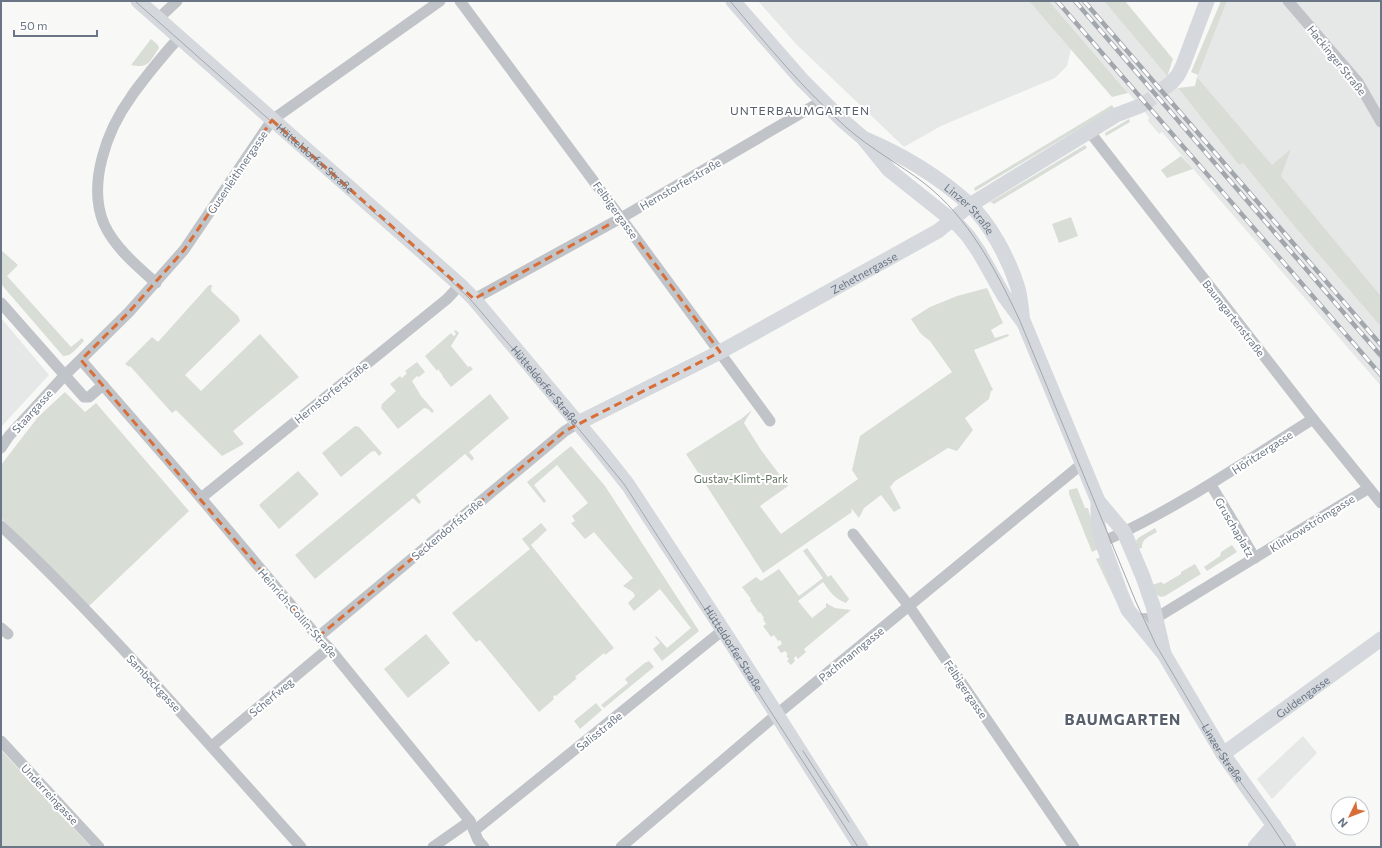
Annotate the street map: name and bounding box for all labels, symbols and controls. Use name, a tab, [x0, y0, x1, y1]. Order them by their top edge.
scale bar	[14, 12, 97, 38]
text: 50 m	[20, 18, 48, 32]
street label: Hackinger Straße	[1305, 22, 1369, 98]
district label: UNTERBAUMGARTEN	[730, 103, 870, 117]
street label: Hütteldorfer Straße	[274, 120, 357, 196]
street label: Gusenleithnergasse	[204, 128, 270, 216]
street label: Hernstorferstraße	[637, 155, 723, 212]
street label: Felbigergasse	[591, 179, 641, 241]
street label: Linzer Straße	[942, 180, 998, 236]
street label: Zehetnergasse	[828, 249, 899, 296]
street label: Baumgartenstraße	[1200, 277, 1268, 359]
street label: Hütteldorfer Straße	[509, 343, 583, 427]
street label: Hernstorferstraße	[291, 358, 371, 426]
street label: Staargasse	[9, 386, 55, 435]
street label: Höritzergasse	[1229, 427, 1295, 476]
park label: Gustav-Klimt-Park	[694, 472, 788, 485]
street label: Klinkowströmgasse	[1267, 492, 1357, 554]
street label: Seckendorfstraße	[409, 495, 485, 563]
street label: Gruschaplatz	[1213, 495, 1257, 559]
street label: Heinrich-Collin-Straße	[256, 566, 340, 660]
street label: Hütteldorfer Straße	[702, 603, 766, 693]
street label: Pachmanngasse	[816, 624, 886, 684]
street label: Sambeckgasse	[124, 652, 184, 714]
street label: Felbigergasse	[942, 657, 990, 721]
street label: Guldengasse	[1273, 672, 1332, 720]
street label: Scherfweg	[246, 675, 296, 719]
street label: Salisstraße	[574, 709, 625, 753]
district label: BAUMGARTEN	[1065, 710, 1181, 728]
street label: Linzer Straße	[1200, 721, 1247, 784]
street label: Underreingasse	[19, 761, 81, 827]
north arrow	[1330, 796, 1370, 836]
text: N	[1335, 816, 1350, 831]

